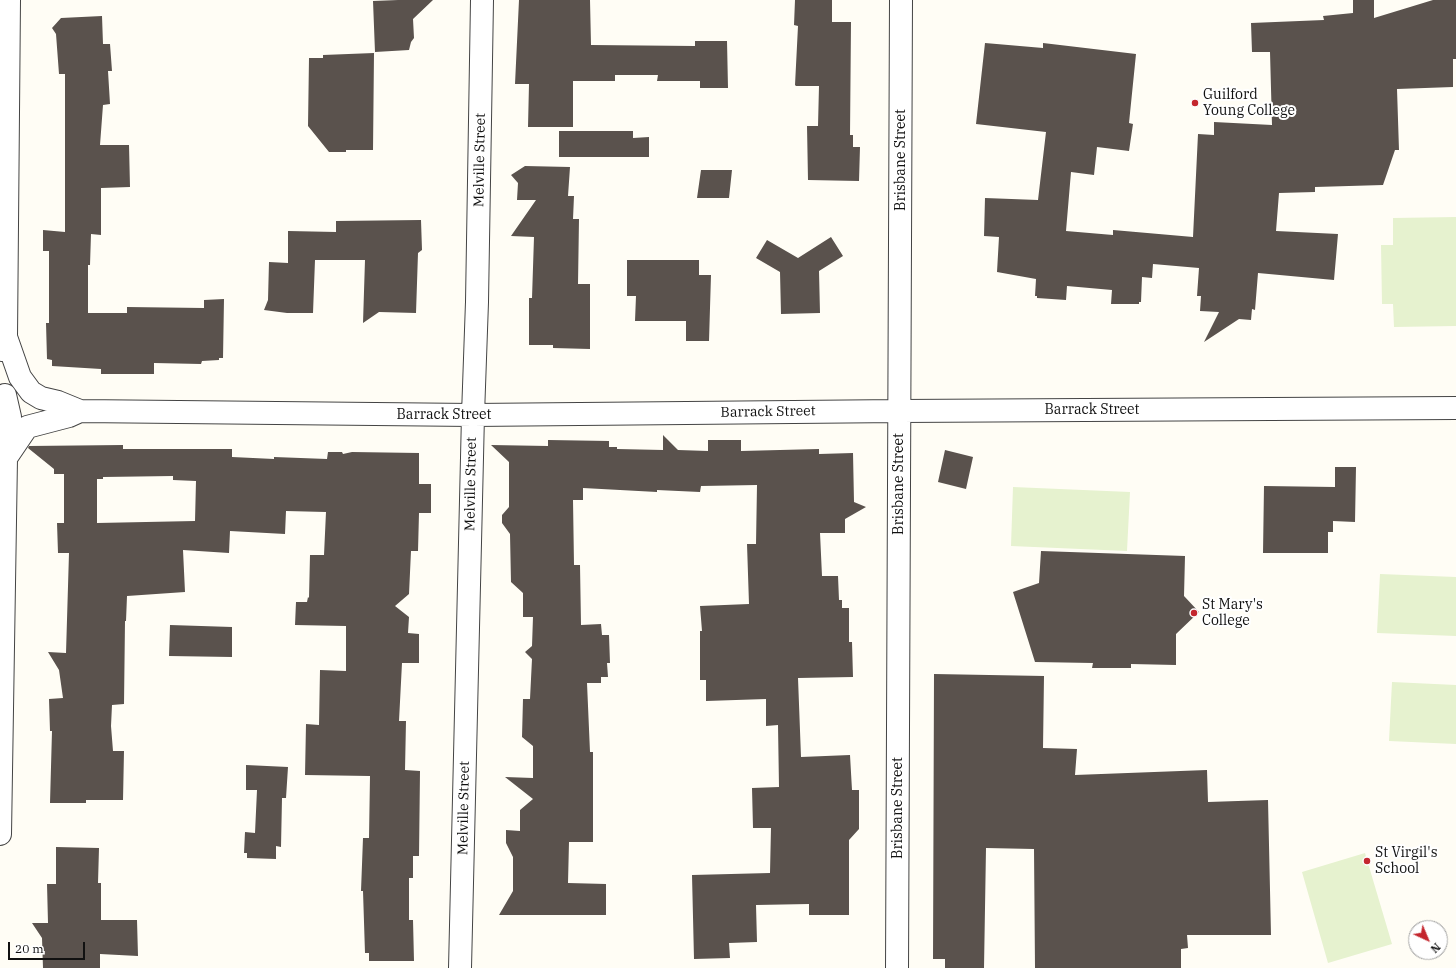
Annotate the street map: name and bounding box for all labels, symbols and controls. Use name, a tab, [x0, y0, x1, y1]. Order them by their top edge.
place label: Guilford Young College	[1203, 87, 1295, 120]
marker: Guilford Young College	[1190, 98, 1200, 108]
street label: Brisbane Street	[893, 109, 909, 211]
street label: Melville Street	[471, 113, 489, 207]
street label: Barrack Street	[1044, 402, 1140, 418]
street label: Barrack Street	[720, 403, 816, 421]
street label: Barrack Street	[396, 407, 492, 423]
street label: Brisbane Street	[891, 433, 907, 535]
street label: Melville Street	[462, 437, 480, 531]
place label: St Mary's College	[1202, 597, 1263, 630]
marker: St Mary's College	[1189, 608, 1199, 618]
street label: Brisbane Street	[890, 757, 906, 859]
street label: Melville Street	[455, 761, 473, 855]
place label: St Virgil's School	[1375, 845, 1437, 878]
marker: St Virgil's School	[1362, 856, 1372, 866]
north arrow	[1408, 920, 1448, 960]
scale bar	[10, 934, 87, 960]
text: N	[1428, 940, 1444, 956]
text: 20 m	[15, 941, 44, 956]

